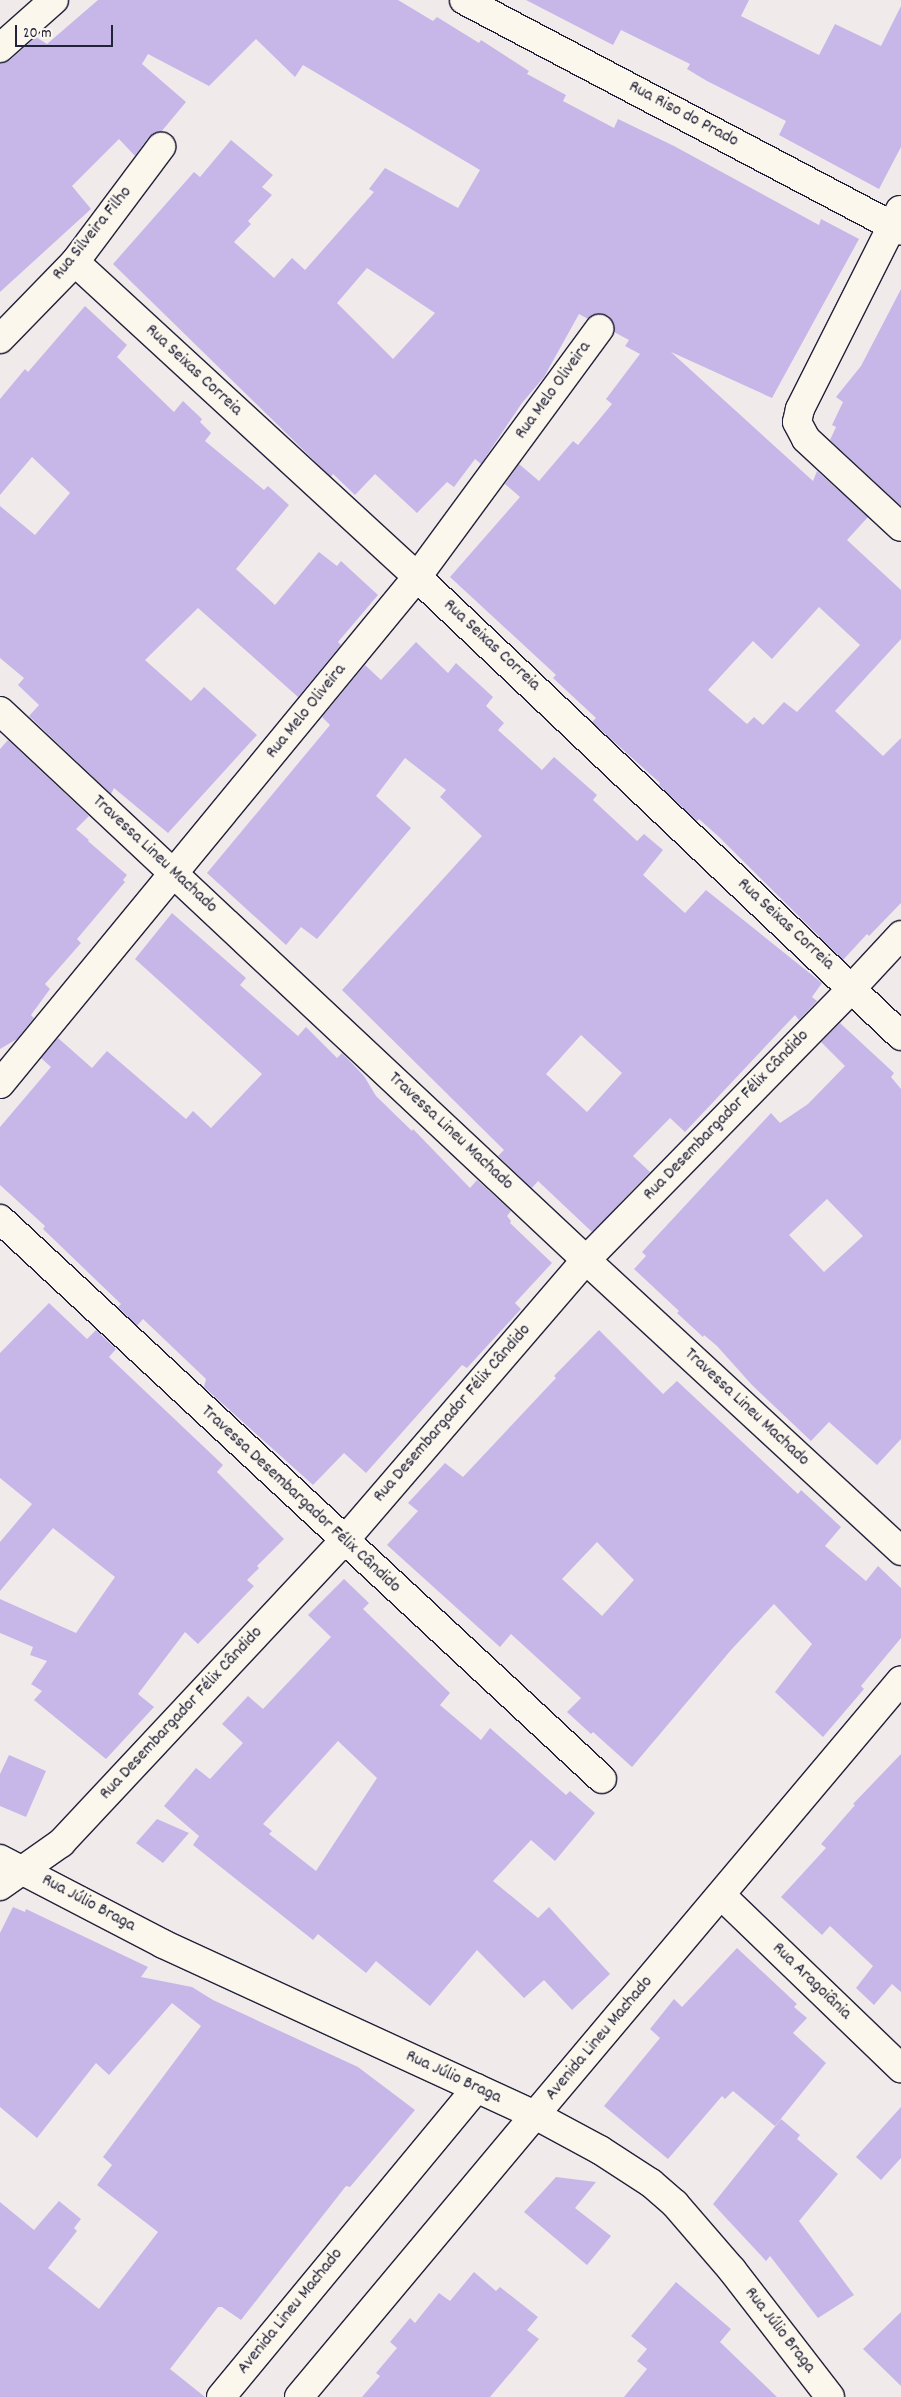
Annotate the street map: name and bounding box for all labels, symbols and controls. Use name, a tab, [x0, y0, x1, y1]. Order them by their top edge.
scale bar	[18, 15, 115, 47]
text: 20 m	[23, 23, 51, 45]
street label: Rua Riso do Prado	[624, 77, 742, 153]
street label: Rua Silveira Filho	[49, 183, 137, 285]
street label: Rua Seixas Correia	[140, 320, 246, 422]
street label: Rua Melo Oliveira	[511, 338, 597, 444]
street label: Rua Seixas Correia	[438, 595, 544, 697]
street label: Rua Melo Oliveira	[262, 660, 352, 764]
street label: Travessa Lineu Machado	[87, 791, 221, 919]
street label: Rua Seixas Correia	[732, 874, 838, 976]
street label: Rua Desembargador Félix Cândido	[640, 1026, 814, 1206]
street label: Travessa Lineu Machado	[383, 1068, 517, 1196]
street label: Rua Desembargador Félix Cândido	[370, 1320, 536, 1508]
street label: Travessa Lineu Machado	[679, 1344, 813, 1472]
street label: Travessa Desembargador Félix Cândido	[196, 1402, 404, 1598]
street label: Rua Desembargador Félix Cândido	[96, 1623, 268, 1805]
street label: Rua Júlio Braga	[37, 1870, 139, 1938]
street label: Rua Aragoiânia	[767, 1939, 855, 2025]
street label: Avenida Lineu Machado	[542, 1972, 658, 2106]
street label: Rua Júlio Braga	[402, 2046, 504, 2110]
street label: Avenida Lineu Machado	[234, 2245, 348, 2379]
street label: Rua Júlio Braga	[739, 2284, 819, 2378]

